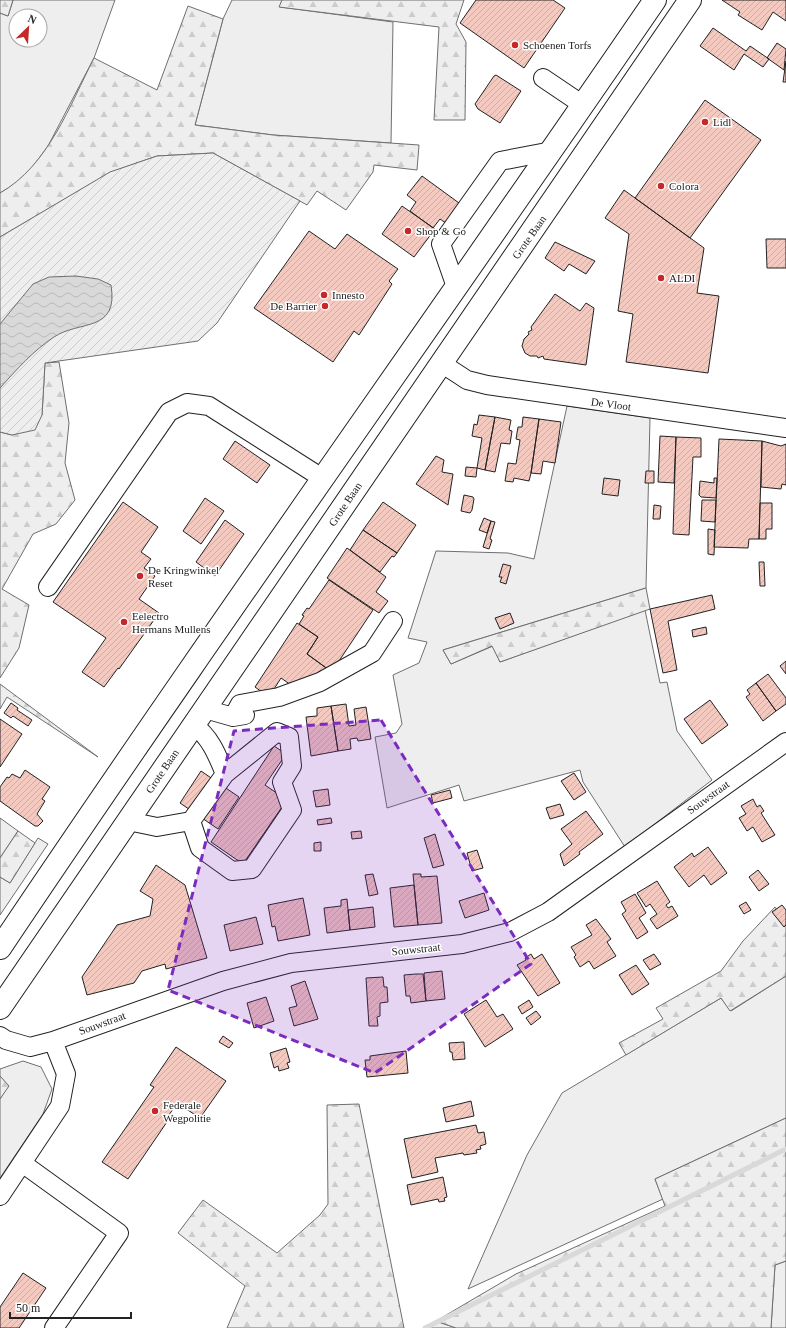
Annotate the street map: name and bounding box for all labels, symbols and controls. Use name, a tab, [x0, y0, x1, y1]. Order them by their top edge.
north arrow	[8, 8, 48, 48]
text: N	[26, 12, 38, 26]
place label: Schoenen Torfs	[523, 39, 591, 51]
marker: Schoenen Torfs	[510, 40, 520, 50]
place label: Lidl	[713, 116, 731, 128]
marker: Lidl	[700, 117, 710, 127]
place label: Colora	[669, 180, 699, 192]
marker: Colora	[656, 181, 666, 191]
street label: Grote Baan	[510, 213, 549, 261]
place label: Shop & Go	[416, 225, 467, 237]
marker: Shop & Go	[403, 226, 413, 236]
place label: ALDI	[669, 272, 696, 284]
marker: ALDI	[656, 273, 666, 283]
place label: Innesto	[332, 289, 365, 301]
marker: Innesto	[319, 290, 329, 300]
place label: De Barrier	[270, 300, 317, 312]
marker: De Barrier	[320, 301, 330, 311]
street label: De Vloot	[590, 395, 632, 413]
street label: Grote Baan	[326, 479, 364, 528]
place label: De Kringwinkel Reset	[148, 564, 219, 589]
marker: De Kringwinkel Reset	[135, 571, 145, 581]
place label: Eelectro Hermans Mullens	[132, 610, 211, 635]
marker: Eelectro Hermans Mullens	[119, 617, 129, 627]
street label: Grote Baan	[143, 746, 181, 795]
street label: Souwstraat	[685, 778, 731, 816]
street label: Souwstraat	[391, 940, 441, 958]
street label: Souwstraat	[77, 1009, 127, 1037]
place label: Federale Wegpolitie	[163, 1099, 211, 1124]
marker: Federale Wegpolitie	[150, 1106, 160, 1116]
scale bar	[10, 1294, 131, 1320]
text: 50 m	[16, 1301, 41, 1315]

